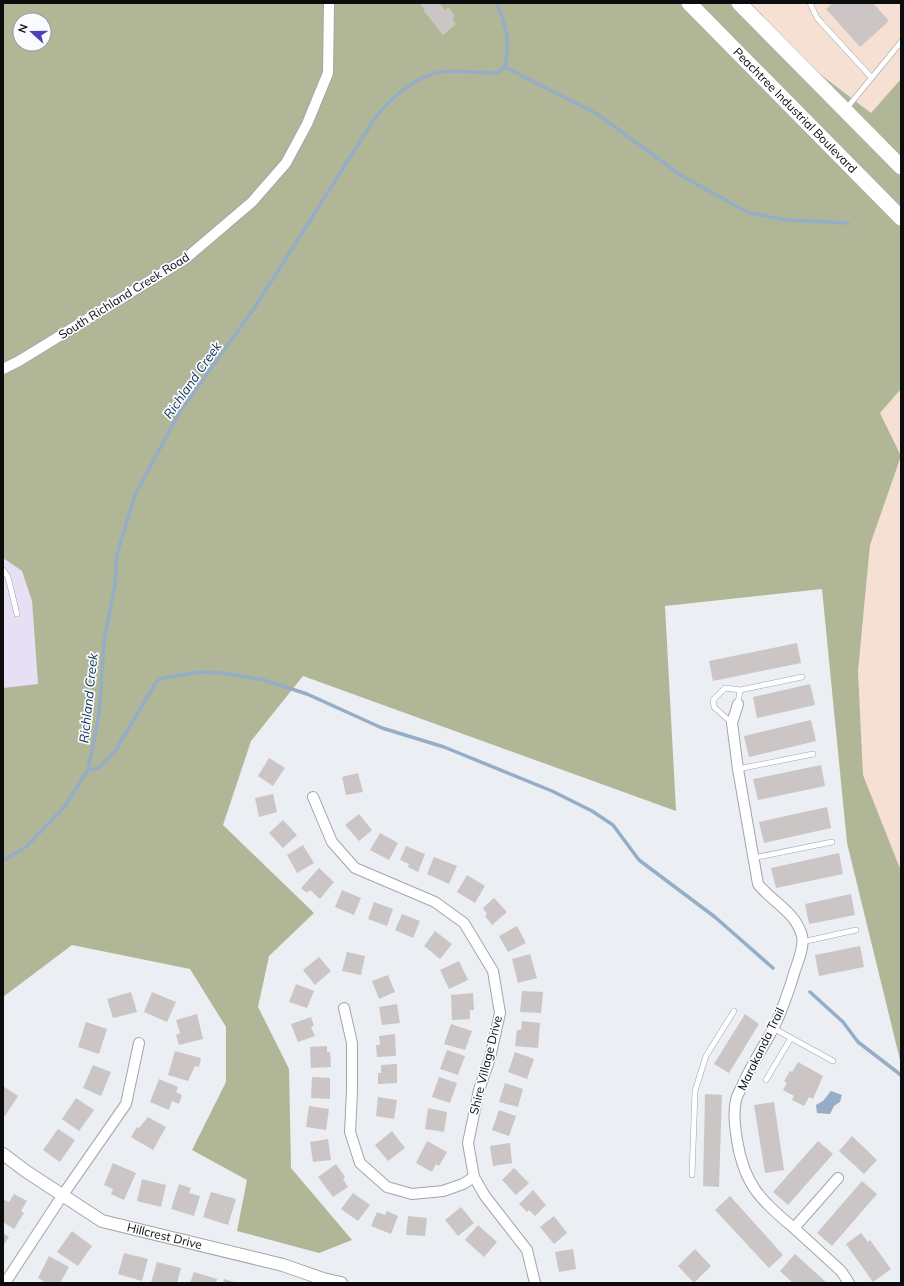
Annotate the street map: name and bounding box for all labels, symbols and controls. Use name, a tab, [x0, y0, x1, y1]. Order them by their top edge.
north arrow	[12, 12, 52, 52]
text: N	[15, 22, 31, 35]
street label: Peachtree Industrial Boulevard	[730, 44, 860, 176]
street label: South Richland Creek Road	[56, 249, 192, 342]
water label: Richland Creek	[160, 338, 225, 422]
water label: Richland Creek	[75, 652, 101, 744]
street label: Marakanda Trail	[734, 1005, 787, 1093]
street label: Shire Village Drive	[466, 1014, 505, 1116]
street label: Hillcrest Drive	[126, 1219, 204, 1252]

